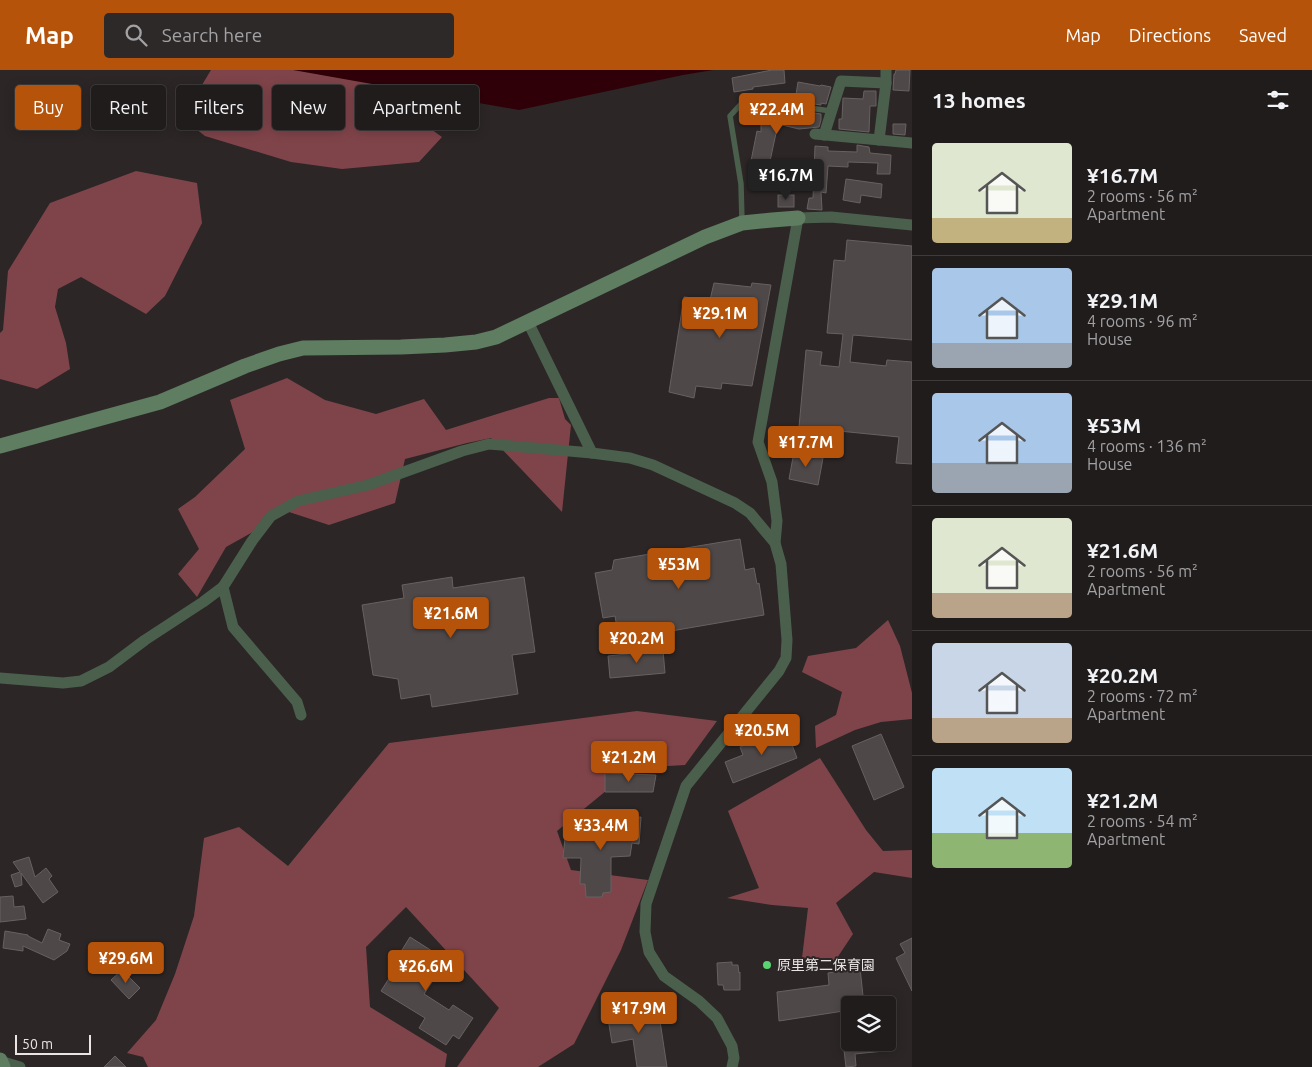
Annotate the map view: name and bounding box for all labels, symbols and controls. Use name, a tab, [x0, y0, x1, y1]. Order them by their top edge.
search box	[104, 13, 454, 58]
icon: search	[122, 21, 150, 49]
text: Map	[25, 22, 74, 49]
text: Search here	[162, 24, 262, 46]
text: Map	[1065, 25, 1101, 45]
text: Directions	[1129, 25, 1211, 45]
text: Saved	[1239, 25, 1287, 45]
chip: Buy	[15, 85, 81, 130]
chip: Rent	[91, 85, 166, 130]
chip: Filters	[176, 85, 262, 130]
chip: New	[272, 85, 345, 130]
chip: Apartment	[355, 85, 479, 130]
icon: filters	[1264, 86, 1292, 114]
text: 13 homes	[932, 88, 1026, 112]
pin: ¥22.4M	[736, 92, 818, 135]
text: ¥22.4M	[750, 100, 804, 118]
pin: ¥16.7M	[745, 158, 827, 201]
icon: home	[972, 163, 1032, 223]
text: ¥16.7M	[1087, 163, 1158, 187]
text: ¥16.7M	[759, 166, 813, 184]
text: 2 rooms · 56 m²	[1087, 187, 1198, 205]
text: Apartment	[1087, 205, 1165, 223]
icon: home	[972, 288, 1032, 348]
text: ¥29.1M	[1087, 288, 1158, 312]
pin: ¥29.1M	[679, 296, 761, 339]
text: ¥29.1M	[693, 304, 747, 322]
text: 4 rooms · 96 m²	[1087, 312, 1198, 330]
text: House	[1087, 330, 1132, 348]
icon: home	[972, 413, 1032, 473]
text: ¥53M	[1087, 413, 1141, 437]
pin: ¥17.7M	[765, 426, 847, 468]
text: ¥17.7M	[779, 433, 833, 451]
text: 4 rooms · 136 m²	[1087, 437, 1207, 455]
text: House	[1087, 455, 1132, 473]
icon: home	[972, 538, 1032, 598]
text: ¥21.6M	[1087, 538, 1158, 562]
pin: ¥53M	[649, 548, 709, 590]
text: ¥53M	[658, 555, 700, 573]
text: 2 rooms · 56 m²	[1087, 562, 1198, 580]
text: Apartment	[1087, 580, 1165, 598]
pin: ¥21.6M	[410, 596, 492, 639]
text: ¥21.6M	[424, 604, 478, 622]
pin: ¥20.2M	[596, 622, 678, 664]
text: ¥20.2M	[610, 629, 664, 647]
icon: home	[972, 663, 1032, 723]
text: ¥20.2M	[1087, 663, 1158, 687]
text: 2 rooms · 72 m²	[1087, 687, 1198, 705]
text: Apartment	[1087, 705, 1165, 723]
pin: ¥20.5M	[721, 714, 803, 756]
text: ¥20.5M	[735, 721, 789, 739]
pin: ¥21.2M	[588, 740, 670, 783]
text: ¥21.2M	[602, 748, 656, 766]
icon: home	[972, 788, 1032, 848]
text: ¥21.2M	[1087, 788, 1158, 812]
pin: ¥33.4M	[560, 808, 642, 851]
text: 2 rooms · 54 m²	[1087, 812, 1198, 830]
text: ¥33.4M	[574, 816, 628, 834]
text: Apartment	[1087, 830, 1165, 848]
pin: ¥29.6M	[85, 942, 167, 984]
text: ¥29.6M	[99, 949, 153, 967]
pin: ¥26.6M	[385, 950, 467, 992]
text: ¥26.6M	[399, 957, 453, 975]
place label: 原里第二保育園	[777, 957, 875, 973]
marker: 原里第二保育園	[761, 959, 773, 971]
pin: ¥17.9M	[598, 992, 680, 1034]
map controls	[841, 996, 896, 1051]
button: layers	[841, 996, 896, 1051]
text: ¥17.9M	[612, 999, 666, 1017]
scale bar	[15, 1032, 91, 1055]
text: 50 m	[22, 1036, 53, 1052]

